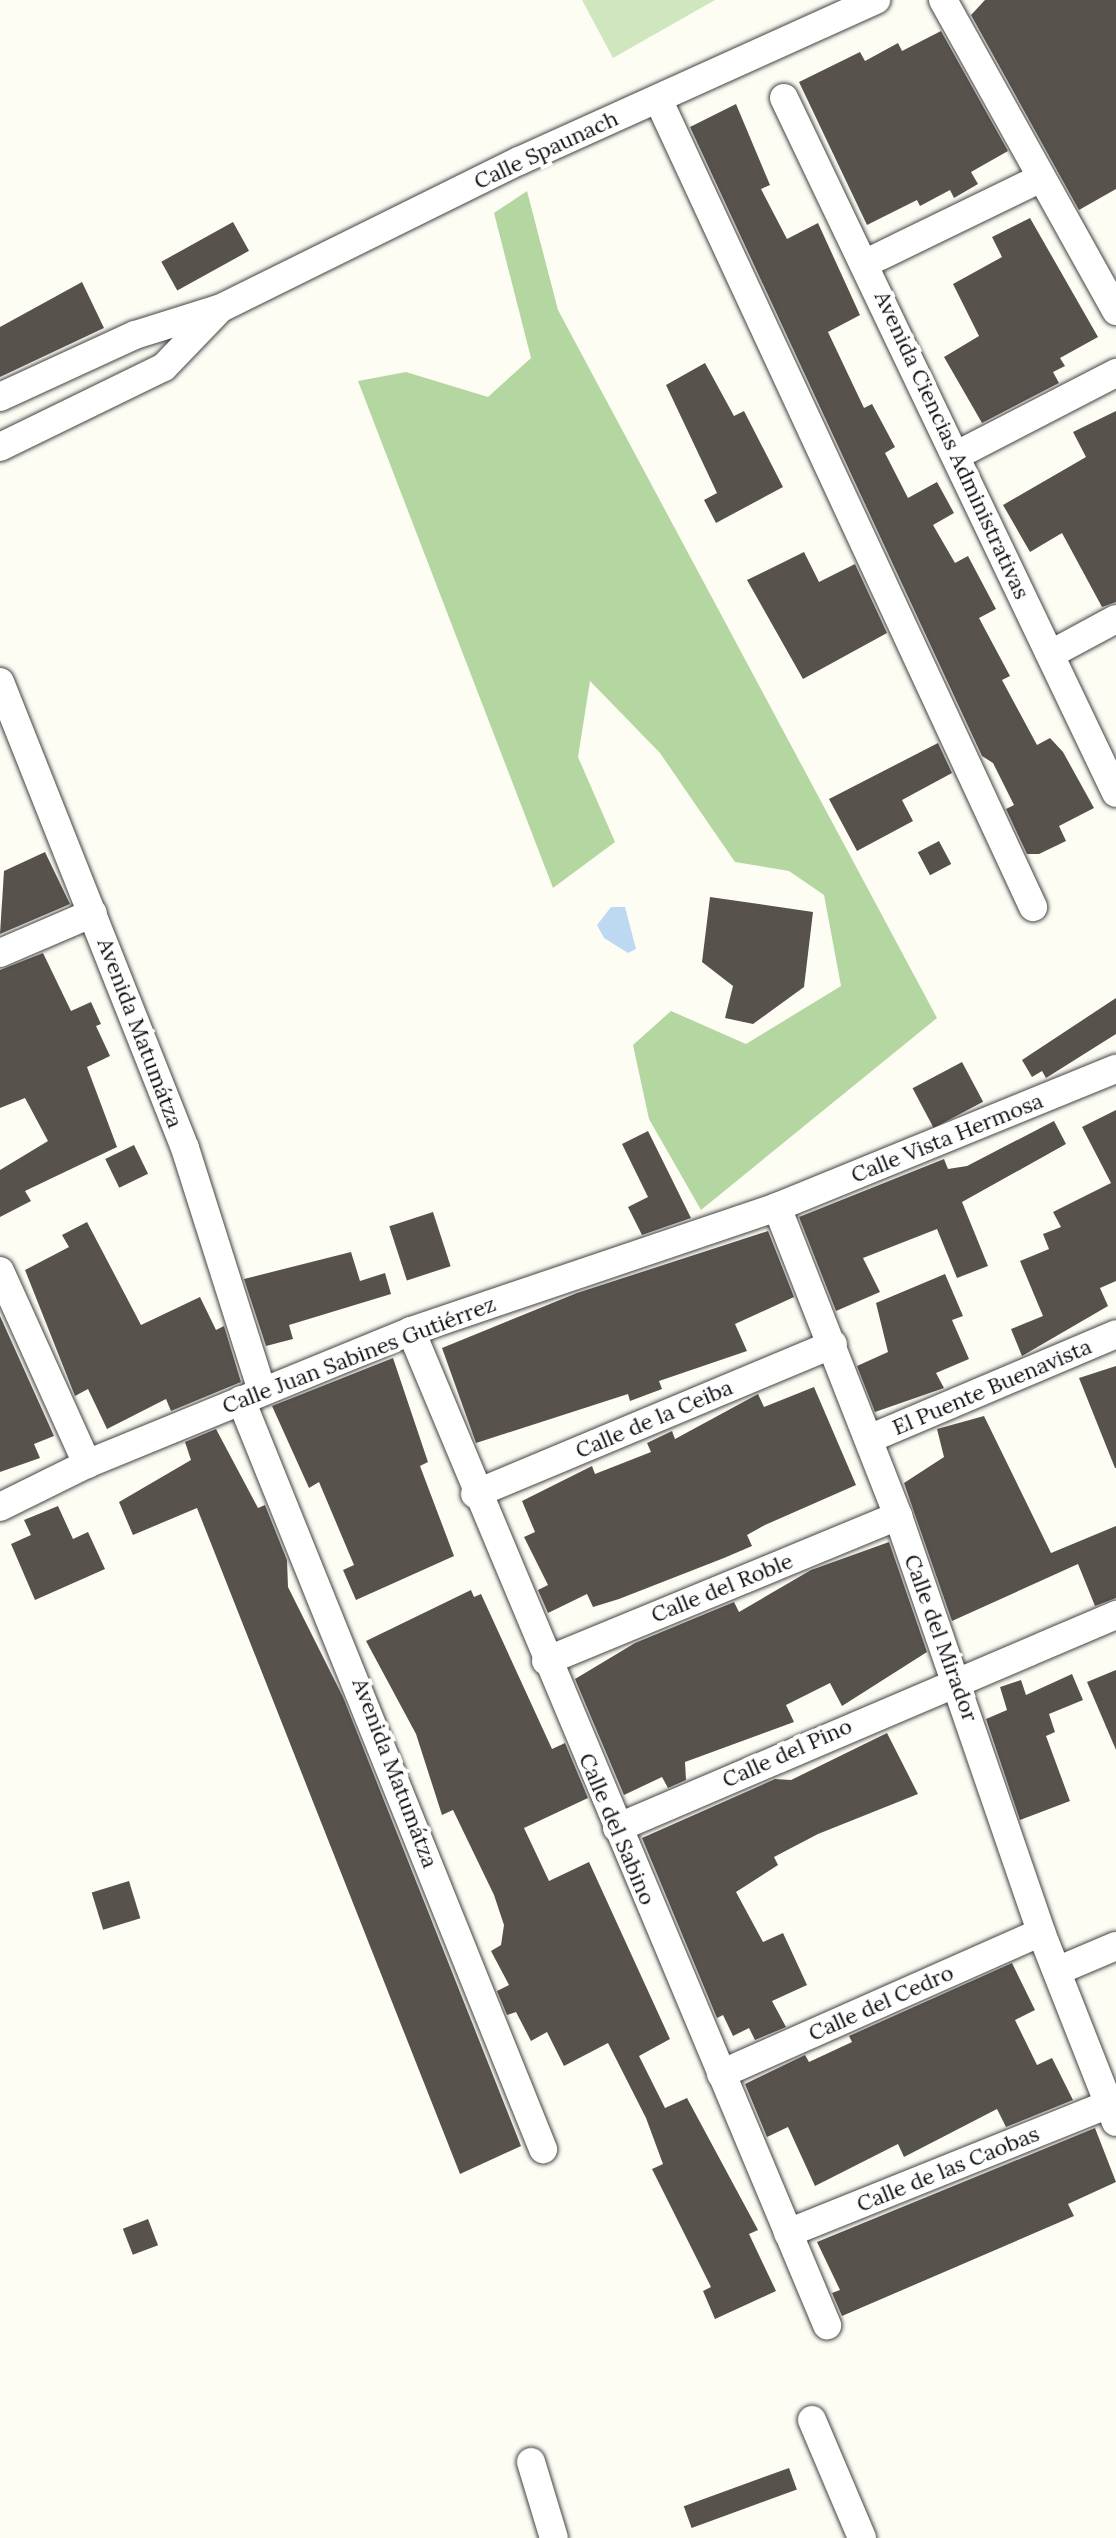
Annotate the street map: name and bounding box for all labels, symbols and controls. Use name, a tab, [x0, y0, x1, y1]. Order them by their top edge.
street label: Calle Spaunach	[470, 105, 622, 195]
street label: Avenida Ciencias Administrativas	[869, 287, 1035, 603]
street label: Avenida Matumátza	[92, 934, 188, 1132]
street label: Calle Vista Hermosa	[847, 1087, 1047, 1189]
street label: Calle Juan Sabines Gutiérrez	[218, 1291, 500, 1419]
street label: El Puente Buenavista	[889, 1333, 1095, 1441]
street label: Calle de la Ceiba	[572, 1374, 736, 1464]
street label: Calle del Roble	[647, 1548, 797, 1628]
street label: Calle del Mirador	[899, 1551, 983, 1725]
street label: Avenida Matumátza	[347, 1674, 443, 1872]
street label: Calle del Pino	[718, 1713, 856, 1793]
street label: Calle del Sabino	[573, 1749, 661, 1909]
street label: Calle del Cedro	[804, 1959, 958, 2047]
street label: Calle de las Caobas	[853, 2120, 1043, 2218]

